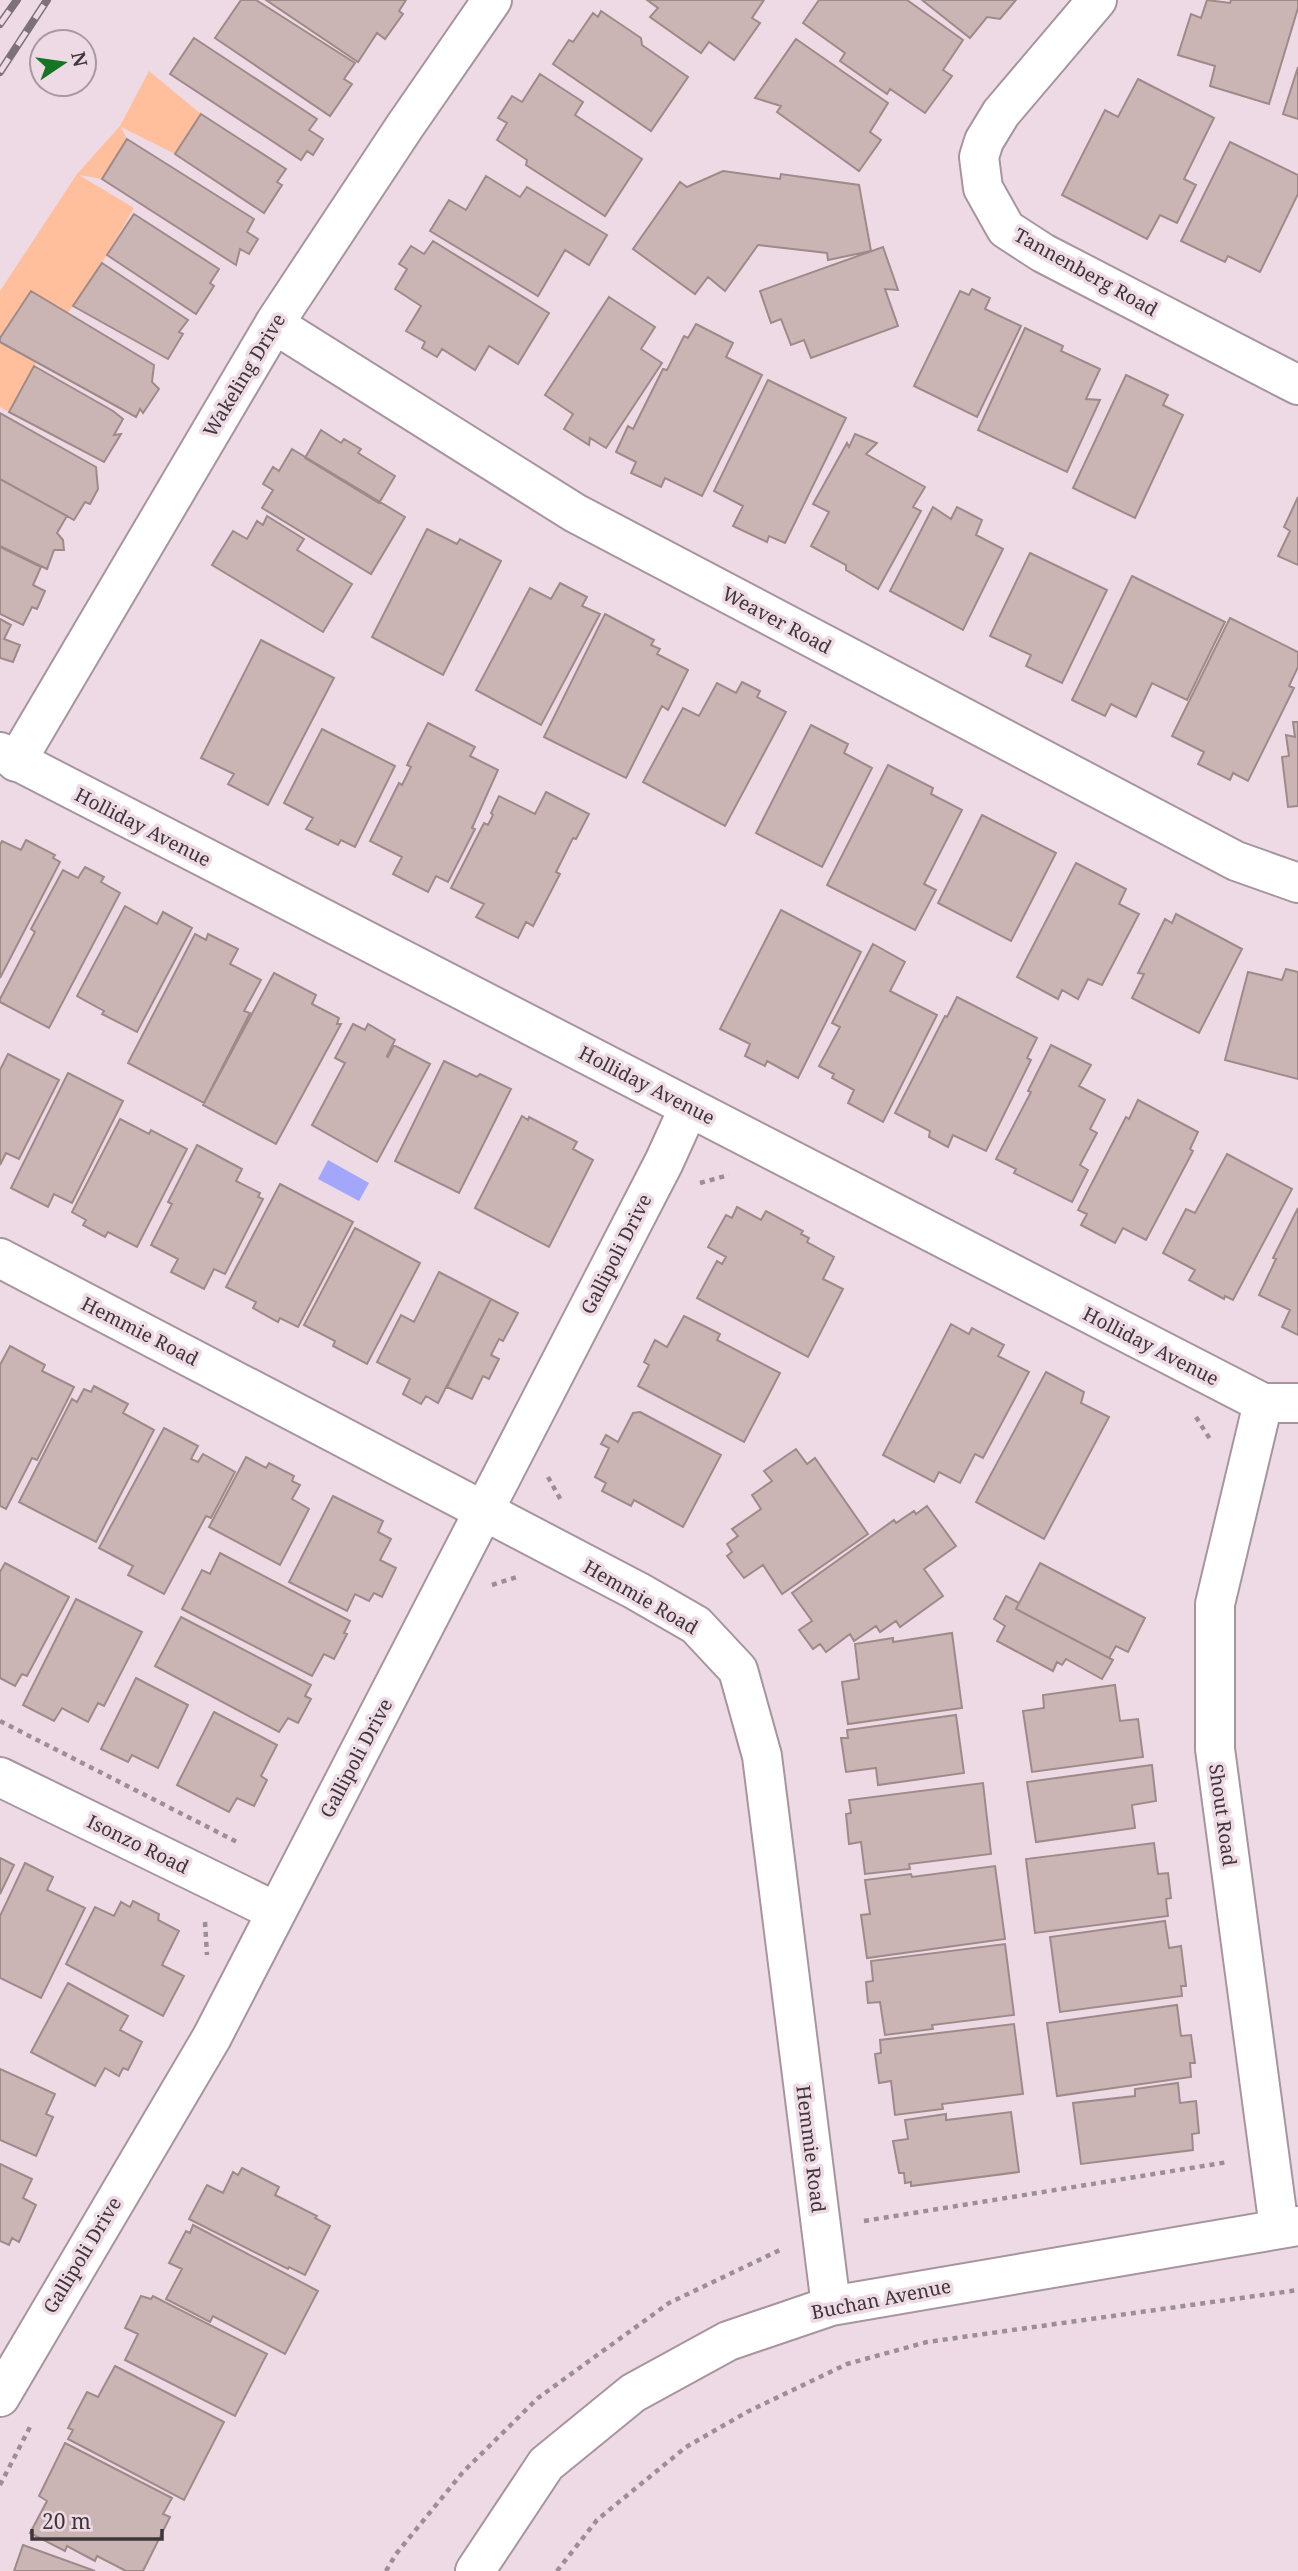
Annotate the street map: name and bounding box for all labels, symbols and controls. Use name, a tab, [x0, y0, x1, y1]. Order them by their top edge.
north arrow	[28, 28, 98, 98]
text: N	[65, 49, 94, 69]
street label: Tannenberg Road	[1010, 222, 1163, 322]
street label: Wakeling Drive	[197, 308, 291, 442]
street label: Weaver Road	[718, 580, 837, 660]
street label: Holliday Avenue	[71, 781, 215, 873]
street label: Holliday Avenue	[575, 1039, 719, 1131]
street label: Gallipoli Drive	[575, 1189, 657, 1319]
street label: Hemmie Road	[77, 1290, 203, 1372]
street label: Holliday Avenue	[1079, 1300, 1223, 1392]
street label: Hemmie Road	[579, 1554, 703, 1640]
street label: Gallipoli Drive	[314, 1694, 398, 1822]
street label: Shout Road	[1203, 1762, 1243, 1868]
street label: Isonzo Road	[83, 1808, 194, 1880]
street label: Hemmie Road	[790, 2084, 832, 2214]
street label: Gallipoli Drive	[37, 2192, 127, 2318]
street label: Buchan Avenue	[809, 2273, 953, 2325]
scale bar	[32, 2498, 161, 2542]
text: 20 m	[42, 2507, 91, 2535]

